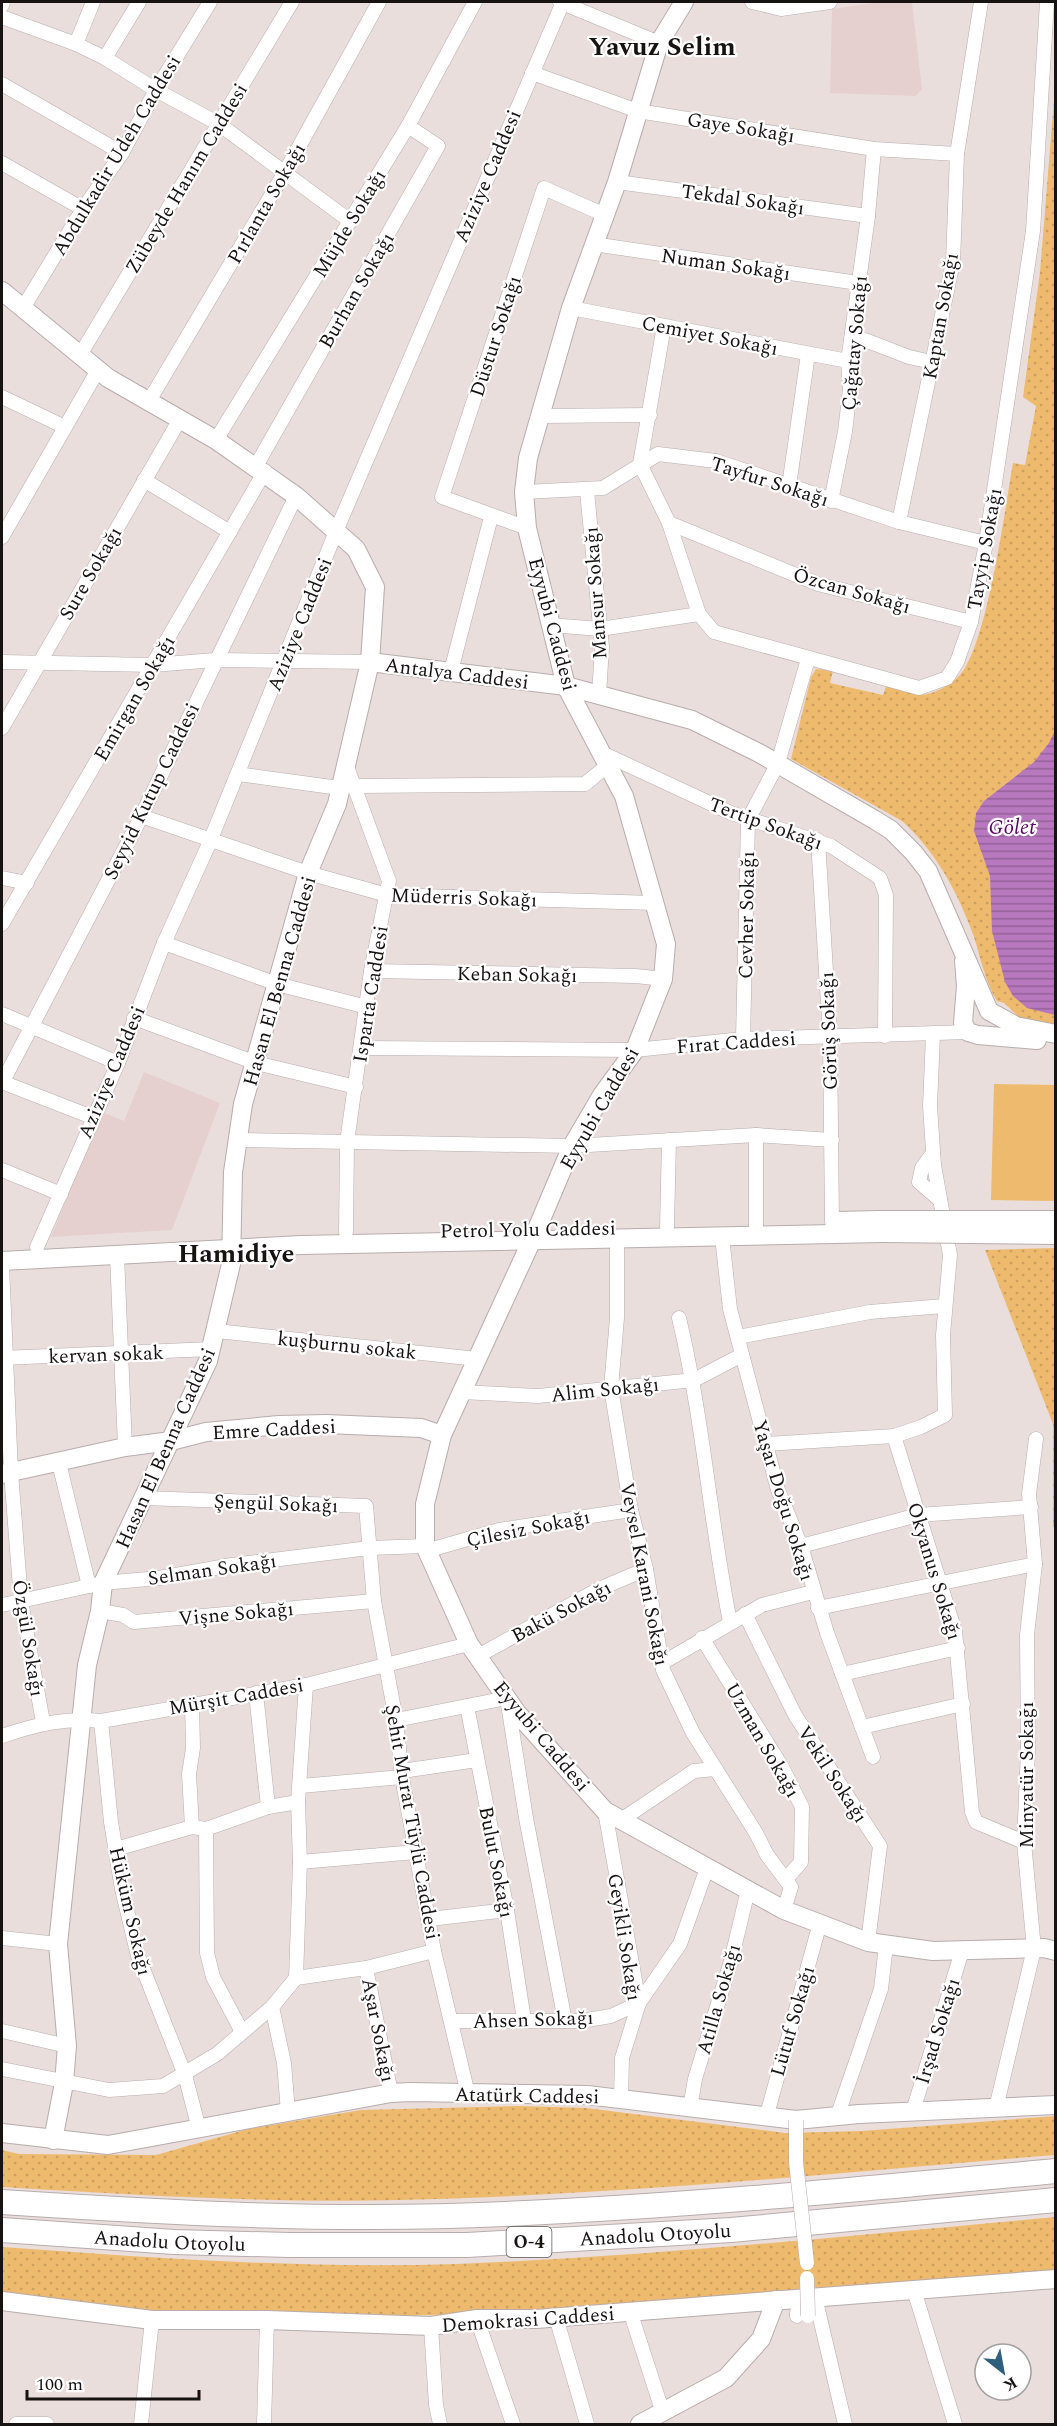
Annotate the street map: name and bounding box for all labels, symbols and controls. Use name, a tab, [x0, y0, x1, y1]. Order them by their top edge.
district label: Yavuz Selim	[588, 27, 736, 67]
street label: Abdulkadir Udeh Caddesi	[45, 49, 189, 262]
street label: Zübeyde Hanım Caddesi	[118, 77, 256, 280]
street label: Aziziye Caddesi	[446, 105, 529, 248]
street label: Gaye Sokağı	[685, 105, 797, 151]
street label: Pırlanta Sokağı	[220, 137, 314, 270]
street label: Müjde Sokağı	[306, 163, 394, 284]
street label: Tekdal Sokağı	[679, 176, 806, 223]
street label: Burhan Sokağı	[311, 227, 402, 354]
street label: Numan Sokağı	[659, 241, 792, 289]
street label: Kaptan Sokağı	[915, 250, 967, 382]
street label: Düstur Sokağı	[462, 272, 530, 401]
street label: Çağatay Sokağı	[834, 274, 876, 412]
street label: Cemiyet Sokağı	[639, 308, 781, 364]
street label: Tayfur Sokağı	[707, 449, 833, 515]
street label: Tayyip Sokağı	[959, 486, 1010, 613]
street label: Sure Sokağı	[52, 521, 130, 626]
street label: Mansur Sokağı	[576, 526, 616, 660]
street label: Aziziye Caddesi	[259, 553, 340, 696]
street label: Eyyubi Caddesi	[520, 554, 584, 694]
street label: Özcan Sokağı	[789, 560, 914, 622]
street label: Emirgan Sokağı	[87, 630, 183, 767]
street label: Antalya Caddesi	[383, 650, 531, 698]
street label: Seyyid Kutup Caddesi	[96, 698, 208, 885]
street label: Tertip Sokağı	[704, 789, 827, 858]
water label: Gölet	[988, 812, 1036, 844]
street label: Cevher Sokağı	[731, 851, 763, 979]
street label: Hasan El Benna Caddesi	[236, 873, 324, 1090]
street label: Müderris Sokağı	[390, 880, 538, 916]
street label: Isparta Caddesi	[345, 923, 397, 1065]
street label: Keban Sokağı	[456, 959, 578, 991]
street label: Görüş Sokağı	[812, 971, 846, 1091]
street label: Aziziye Caddesi	[70, 1001, 153, 1144]
street label: Fırat Caddesi	[675, 1024, 797, 1062]
street label: Eyyubi Caddesi	[553, 1042, 647, 1175]
street label: Petrol Yolu Caddesi	[440, 1213, 616, 1247]
district label: Hamidiye	[178, 1234, 294, 1274]
street label: kuşburnu sokak	[276, 1324, 418, 1368]
street label: kervan sokak	[48, 1338, 164, 1372]
street label: Hasan El Benna Caddesi	[108, 1343, 224, 1554]
street label: Alim Sokağı	[549, 1369, 661, 1411]
street label: Emre Caddesi	[211, 1412, 337, 1448]
street label: Yaşar Doğu Sokağı	[744, 1416, 822, 1585]
street label: Veysel Karani Sokağı	[612, 1480, 677, 1668]
street label: Şengül Sokağı	[213, 1487, 339, 1521]
street label: Okyanus Sokağı	[899, 1499, 969, 1644]
street label: Çilesiz Sokağı	[464, 1502, 593, 1556]
street label: Selman Sokağı	[146, 1546, 278, 1594]
street label: Bakü Sokağı	[506, 1573, 617, 1651]
street label: Özgül Sokağı	[4, 1577, 52, 1699]
street label: Vişne Sokağı	[177, 1594, 295, 1634]
street label: Mürşit Caddesi	[166, 1670, 306, 1724]
street label: Eyyubi Caddesi	[486, 1674, 597, 1799]
street label: Uzman Sokağı	[717, 1677, 807, 1804]
street label: Minyatür Sokağı	[1012, 1701, 1042, 1849]
street label: Şehit Murat Tüylü Caddesi	[377, 1702, 447, 1942]
street label: Vekil Sokağı	[789, 1720, 875, 1829]
street label: Bulut Sokağı	[471, 1804, 522, 1921]
street label: Hüküm Sokağı	[101, 1844, 159, 1979]
street label: Geyikli Sokağı	[599, 1871, 649, 2003]
street label: Atilla Sokağı	[689, 1940, 749, 2058]
street label: Lütuf Sokağı	[763, 1963, 823, 2080]
street label: İrşad Sokağı	[908, 1974, 968, 2088]
street label: Aşar Sokağı	[353, 1975, 403, 2085]
street label: Ahsen Sokağı	[472, 2003, 594, 2037]
street label: Atatürk Caddesi	[454, 2080, 600, 2112]
street label: Anadolu Otoyolu	[579, 2216, 732, 2255]
street label: Anadolu Otoyolu	[93, 2222, 246, 2260]
road number: O-4	[506, 2227, 552, 2257]
street label: Demokrasi Caddesi	[441, 2299, 616, 2341]
north arrow	[973, 2342, 1033, 2402]
scale bar	[27, 2363, 200, 2401]
text: 100 m	[36, 2371, 83, 2398]
text: K	[998, 2371, 1022, 2398]

